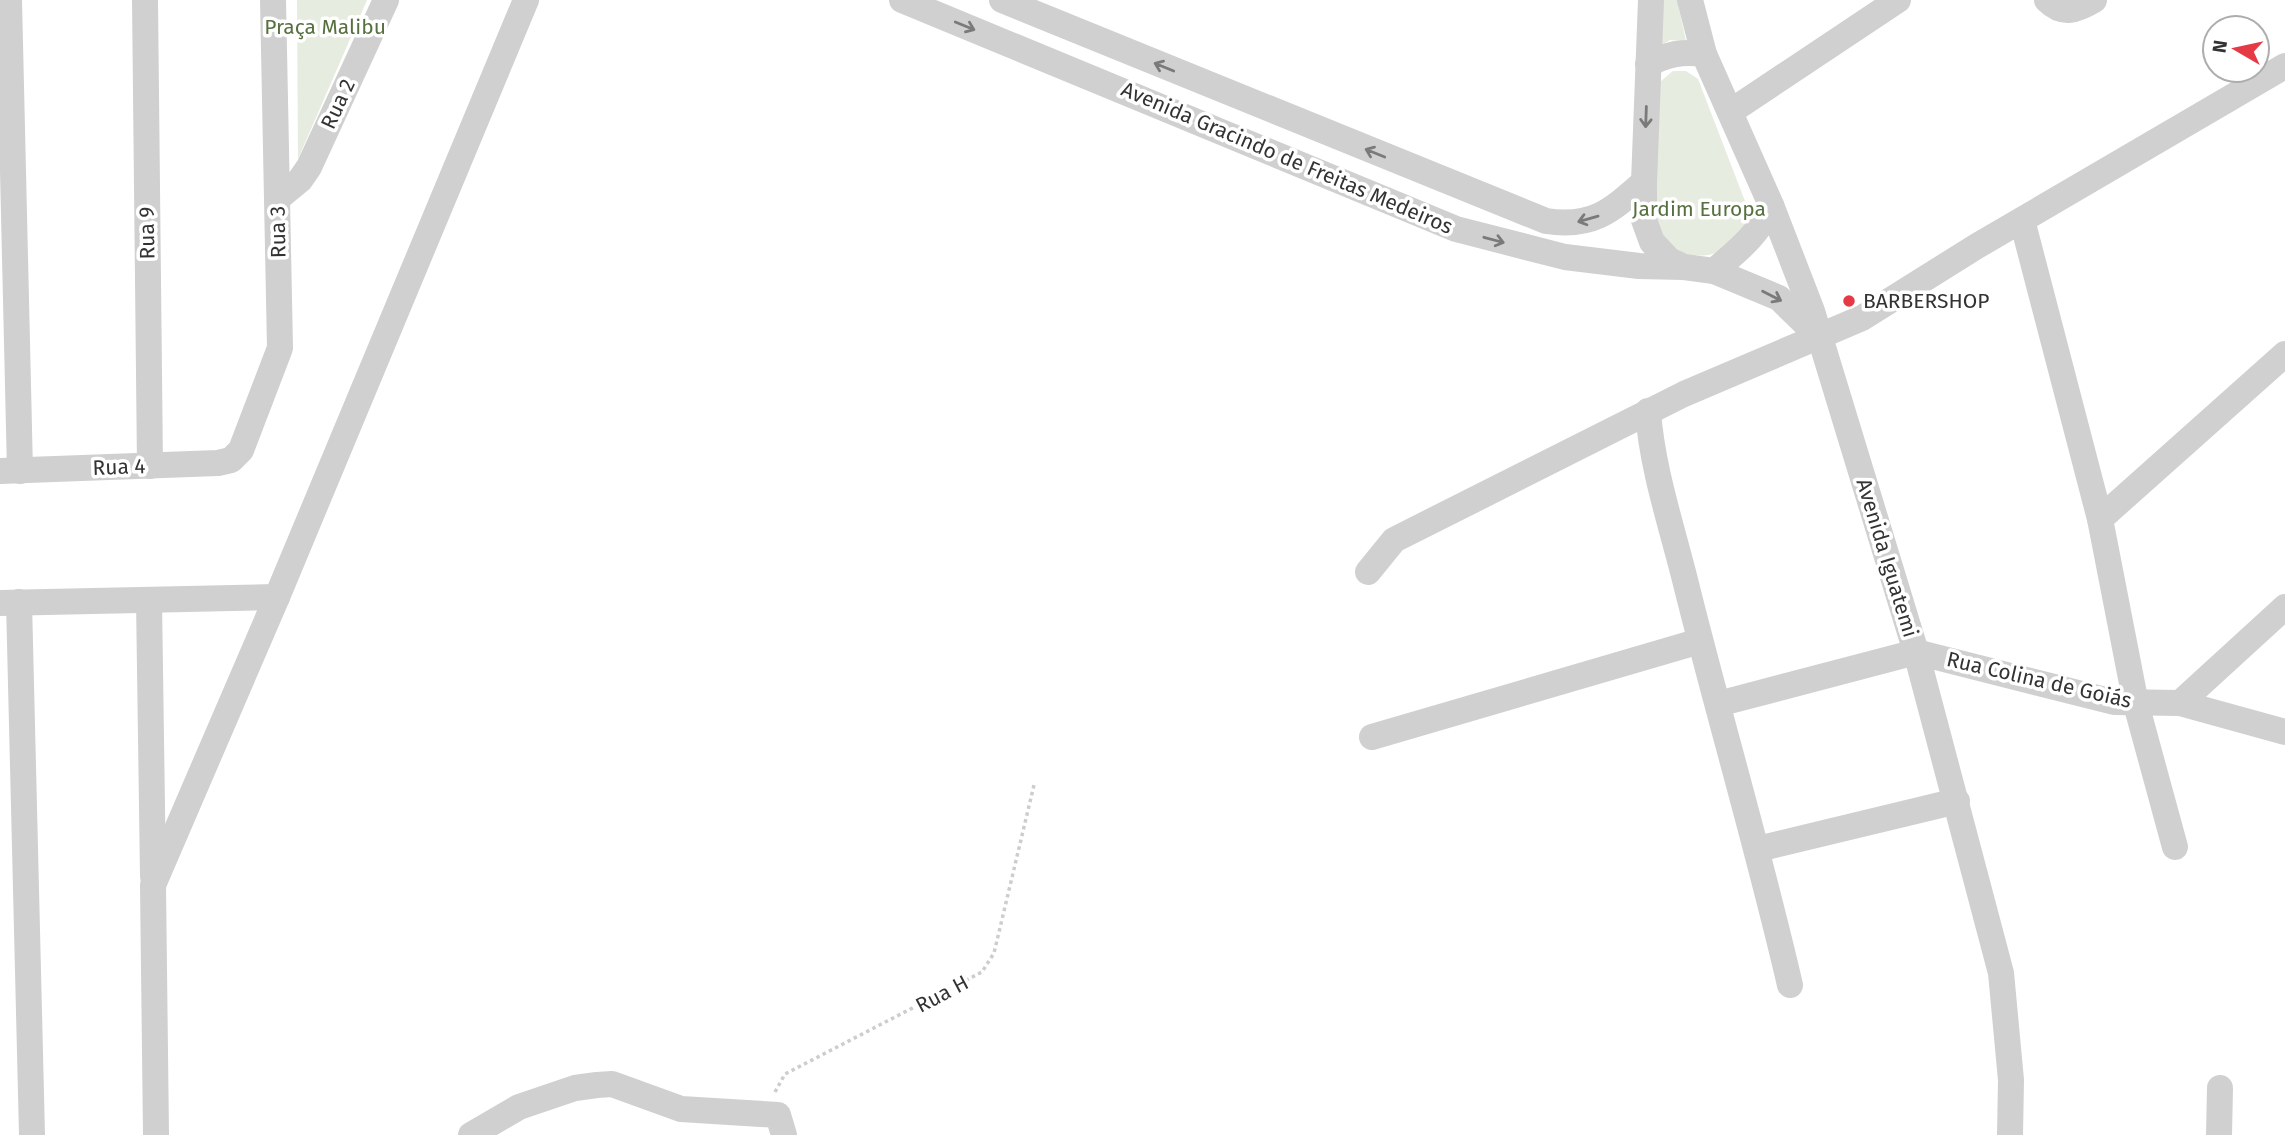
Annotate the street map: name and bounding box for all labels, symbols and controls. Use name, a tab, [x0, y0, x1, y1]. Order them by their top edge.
park label: Praça Malibu	[264, 14, 386, 40]
north arrow	[2201, 14, 2271, 84]
one-way arrow	[954, 20, 976, 33]
text: N	[2207, 38, 2232, 54]
one-way arrow	[1154, 60, 1175, 73]
street label: Rua 2	[315, 75, 361, 133]
street label: Avenida Gracindo de Freitas Medeiros	[1117, 76, 1457, 240]
one-way arrow	[1639, 105, 1653, 128]
one-way arrow	[1364, 145, 1386, 158]
park label: Jardim Europa	[1632, 196, 1766, 222]
street label: Rua 9	[134, 206, 160, 260]
street label: Rua 3	[265, 206, 291, 258]
one-way arrow	[1578, 214, 1600, 227]
one-way arrow	[1482, 234, 1505, 247]
place label: BARBERSHOP	[1863, 288, 1989, 314]
one-way arrow	[1761, 289, 1782, 303]
marker: BARBERSHOP	[1841, 293, 1857, 309]
street label: Rua 4	[92, 453, 146, 481]
street label: Avenida Iguatemi	[1850, 475, 1924, 641]
street label: Rua Colina de Goiás	[1944, 646, 2134, 714]
street label: Rua H	[911, 969, 973, 1019]

